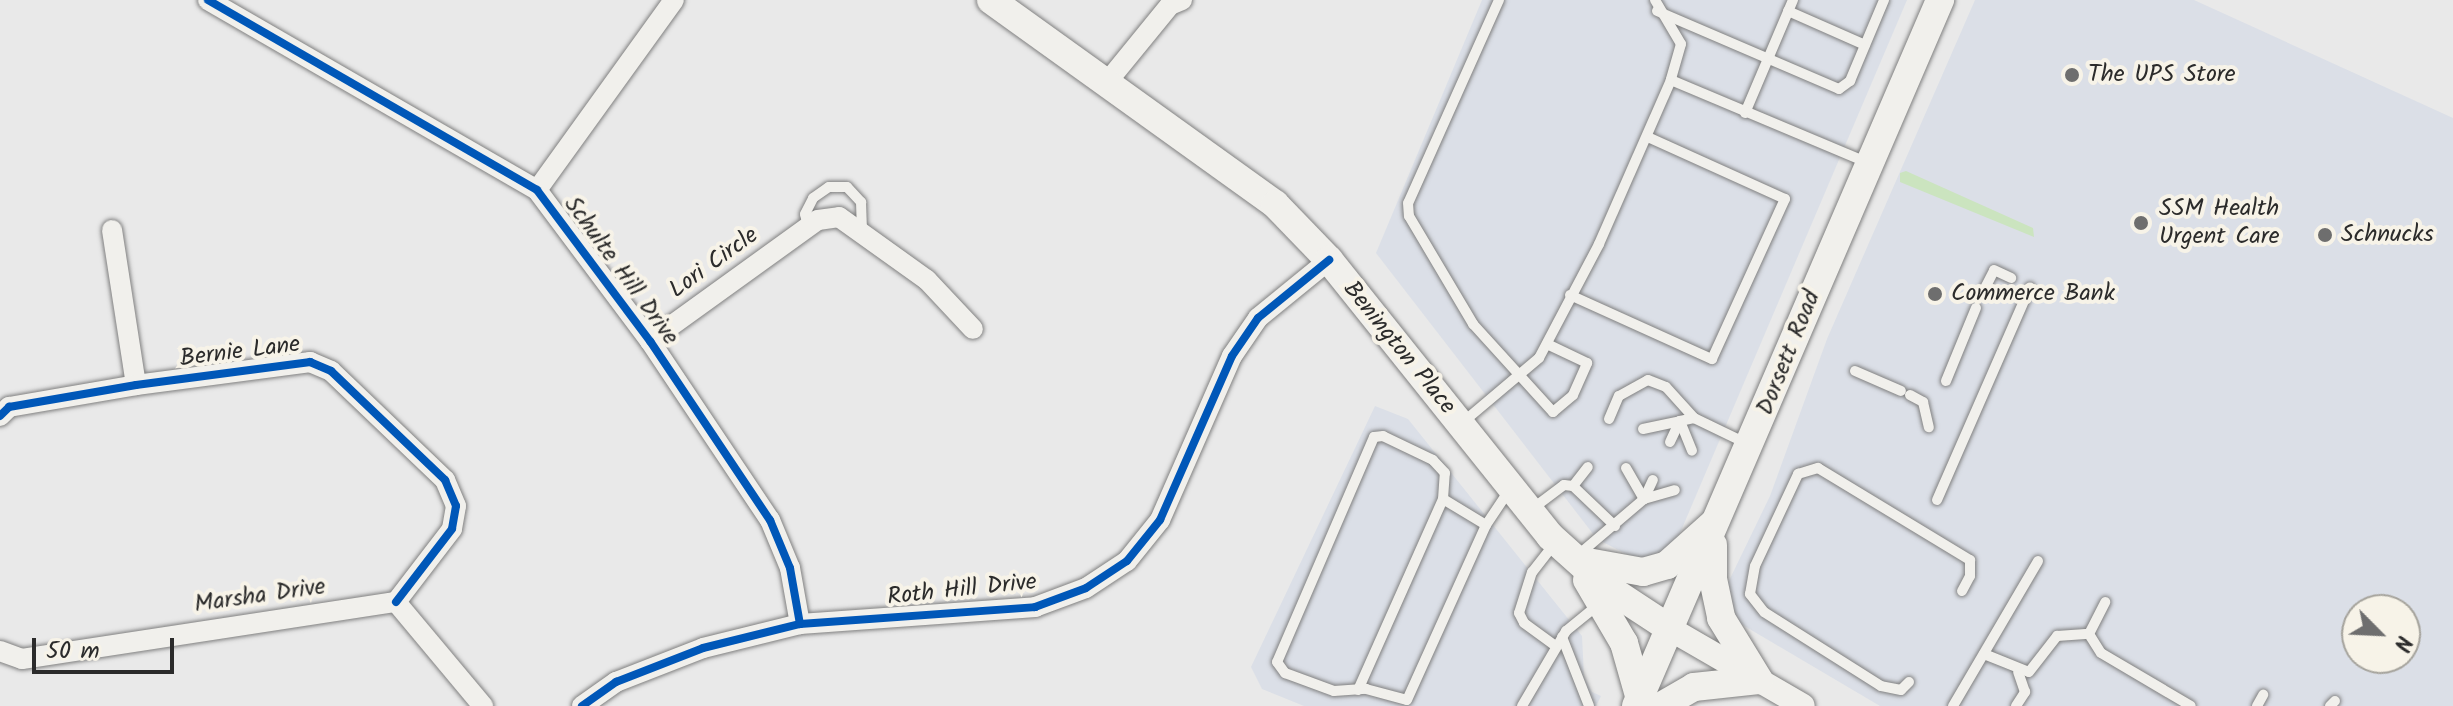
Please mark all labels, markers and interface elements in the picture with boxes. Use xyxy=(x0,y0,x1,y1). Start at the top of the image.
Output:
place label: The UPS Store xyxy=(2088,61,2236,89)
marker: The UPS Store xyxy=(2063,66,2081,84)
street label: Schulte Hill Drive xyxy=(557,191,685,351)
place label: SSM Health Urgent Care xyxy=(2159,195,2280,251)
marker: SSM Health Urgent Care xyxy=(2130,212,2152,234)
street label: Lori Circle xyxy=(664,221,764,305)
place label: Schnucks xyxy=(2341,221,2434,249)
marker: Schnucks xyxy=(2316,226,2334,244)
street label: Benington Place xyxy=(1337,276,1461,420)
place label: Commerce Bank xyxy=(1951,280,2115,308)
marker: Commerce Bank xyxy=(1926,285,1944,303)
street label: Dorsett Road xyxy=(1751,287,1827,419)
street label: Bernie Lane xyxy=(178,330,302,374)
street label: Roth Hill Drive xyxy=(886,568,1038,612)
street label: Marsha Drive xyxy=(193,573,327,619)
north arrow xyxy=(2341,594,2421,674)
scale bar xyxy=(36,622,178,672)
text: N xyxy=(2383,630,2420,657)
text: 50 m xyxy=(46,632,100,671)

